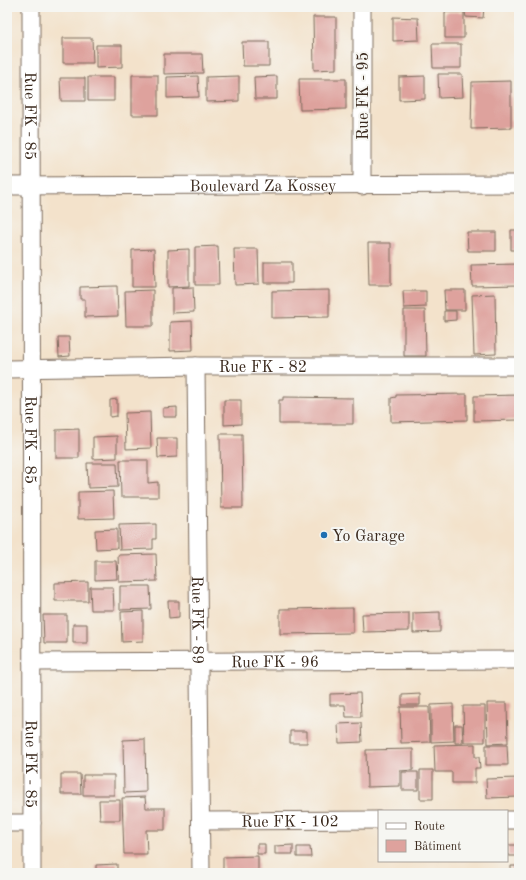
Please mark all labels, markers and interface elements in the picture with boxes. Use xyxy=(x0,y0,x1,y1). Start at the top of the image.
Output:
street label: Rue FK - 95 xyxy=(356,52,372,140)
street label: Rue FK - 85 xyxy=(21,72,37,160)
street label: Boulevard Za Kossey xyxy=(189,179,337,195)
street label: Rue FK - 82 xyxy=(219,360,307,376)
street label: Rue FK - 85 xyxy=(21,396,38,484)
place label: Yo Garage xyxy=(332,529,405,545)
marker: Yo Garage xyxy=(319,530,329,540)
street label: Rue FK - 89 xyxy=(188,576,205,664)
street label: Rue FK - 96 xyxy=(231,655,319,671)
street label: Rue FK - 85 xyxy=(22,720,38,808)
legend xyxy=(378,810,508,862)
street label: Rue FK - 102 xyxy=(241,814,339,831)
text: Route xyxy=(414,821,445,833)
text: Bâtiment xyxy=(414,841,461,853)

